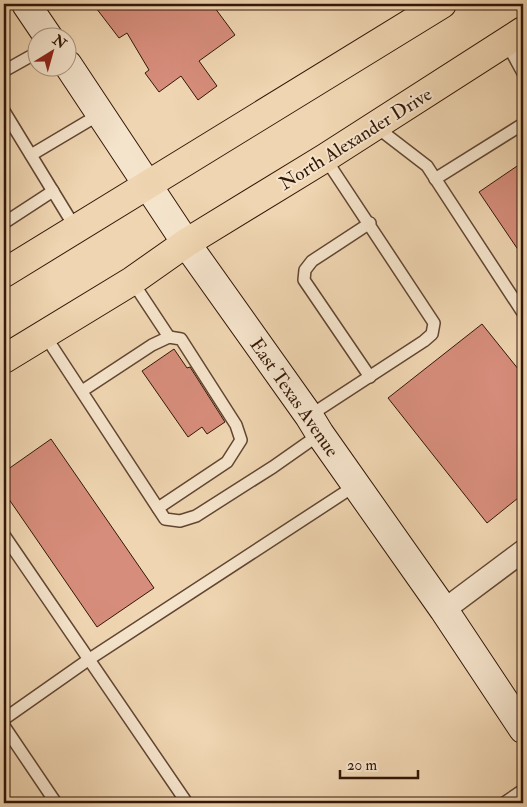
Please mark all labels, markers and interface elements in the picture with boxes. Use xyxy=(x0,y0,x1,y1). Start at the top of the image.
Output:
north arrow xyxy=(28,28,78,78)
text: N xyxy=(49,31,70,53)
street label: North Alexander Drive xyxy=(275,82,436,196)
street label: East Texas Avenue xyxy=(244,334,344,462)
scale bar xyxy=(340,747,417,779)
text: 20 m xyxy=(347,756,377,775)

